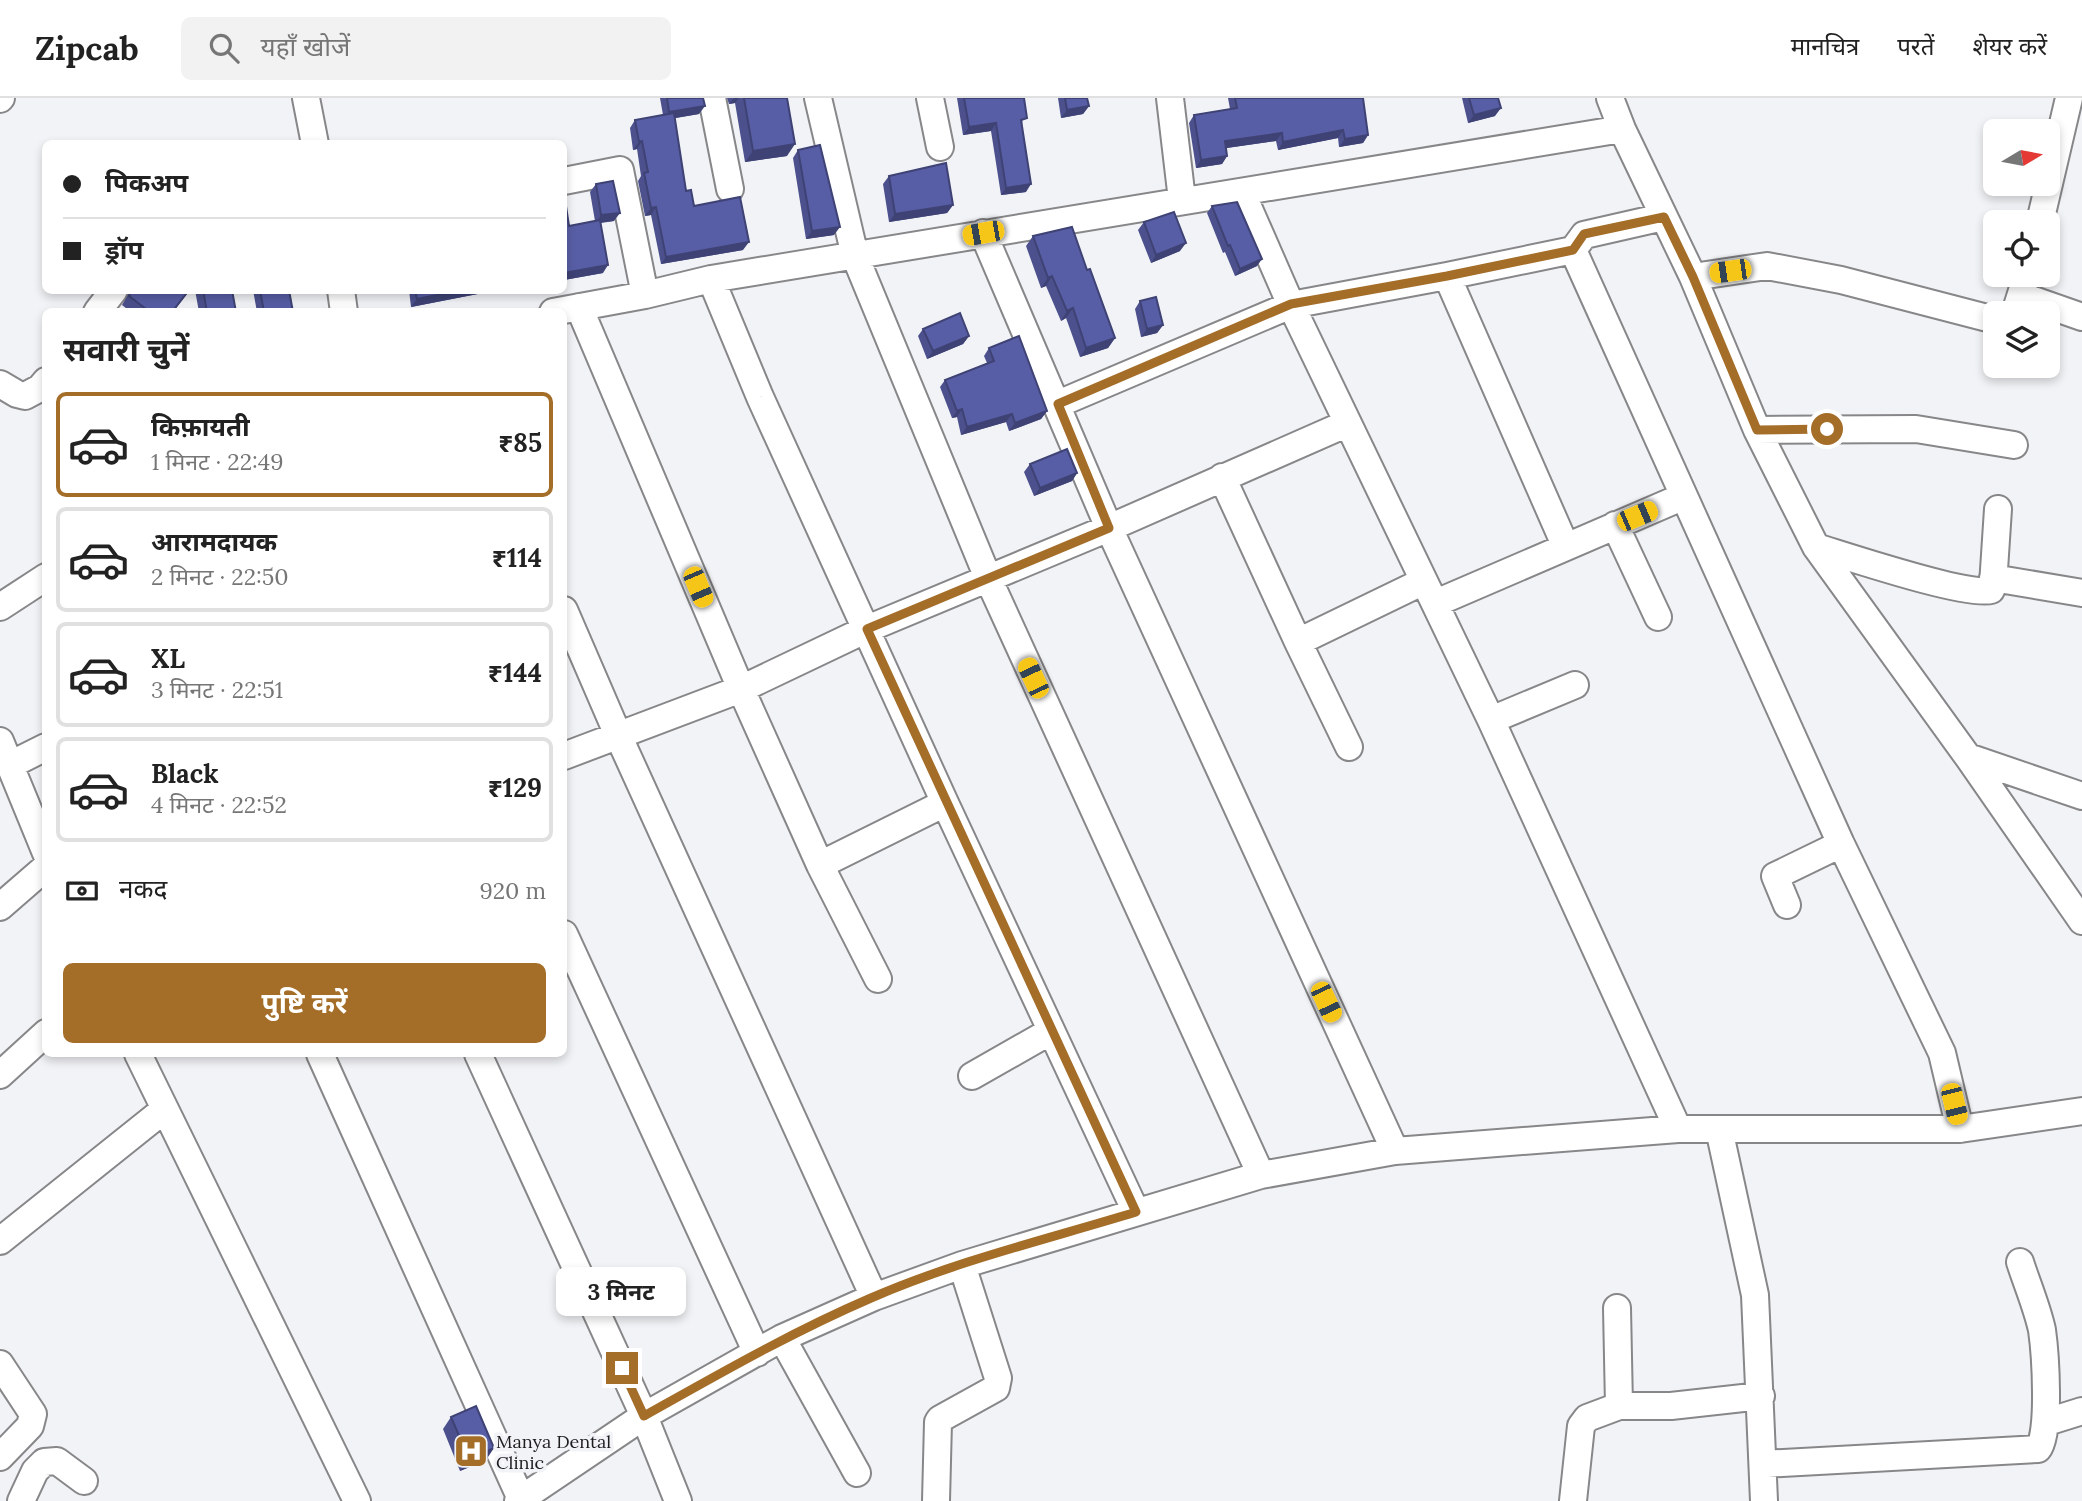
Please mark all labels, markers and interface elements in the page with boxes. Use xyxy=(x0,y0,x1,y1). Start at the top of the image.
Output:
search box xyxy=(181,17,671,80)
text: Zipcab xyxy=(35,27,139,69)
icon: search xyxy=(205,29,243,67)
text: यहाँ खोजें xyxy=(261,30,350,63)
text: मानचित्र xyxy=(1791,31,1859,62)
text: परतें xyxy=(1897,31,1934,62)
text: शेयर करें xyxy=(1972,31,2047,62)
north arrow xyxy=(1983,119,2060,196)
map controls xyxy=(1983,119,2060,378)
text: पिकअप xyxy=(105,166,188,199)
button: locate xyxy=(1983,210,2060,287)
car xyxy=(961,219,1006,247)
text: ड्रॉप xyxy=(105,233,143,266)
car xyxy=(1708,258,1753,284)
button: layers xyxy=(1983,301,2060,378)
text: सवारी चुनें xyxy=(63,329,189,370)
text: किफ़ायती xyxy=(151,410,250,443)
icon: car xyxy=(67,413,130,476)
route start xyxy=(1811,413,1843,445)
text: ₹85 xyxy=(498,426,542,459)
text: 1 मिनट · 22:49 xyxy=(151,447,284,476)
car xyxy=(1614,498,1661,534)
text: आरामदायक xyxy=(151,525,277,558)
icon: car xyxy=(67,528,130,591)
text: ₹114 xyxy=(492,541,542,574)
text: 2 मिनट · 22:50 xyxy=(151,562,289,591)
car xyxy=(681,564,716,610)
text: XL xyxy=(151,642,185,675)
icon: car xyxy=(67,643,130,706)
car xyxy=(1015,655,1052,701)
text: ₹144 xyxy=(488,656,542,689)
text: 3 मिनट · 22:51 xyxy=(151,675,283,704)
text: Black xyxy=(151,757,219,790)
icon: car xyxy=(67,758,130,821)
text: ₹129 xyxy=(488,771,542,804)
text: 4 मिनट · 22:52 xyxy=(151,790,287,819)
icon: cash xyxy=(63,872,101,910)
text: नकद xyxy=(119,872,167,905)
text: 920 m xyxy=(479,876,546,905)
button: पुष्टि करें xyxy=(63,963,546,1043)
car xyxy=(1308,979,1345,1025)
car xyxy=(1939,1081,1970,1127)
callout: 3 मिनट xyxy=(557,1266,687,1316)
text: 3 मिनट xyxy=(587,1277,655,1306)
route end xyxy=(606,1352,638,1384)
place label: Manya Dental Clinic xyxy=(496,1430,611,1474)
hospital icon: Manya Dental Clinic xyxy=(452,1432,490,1470)

